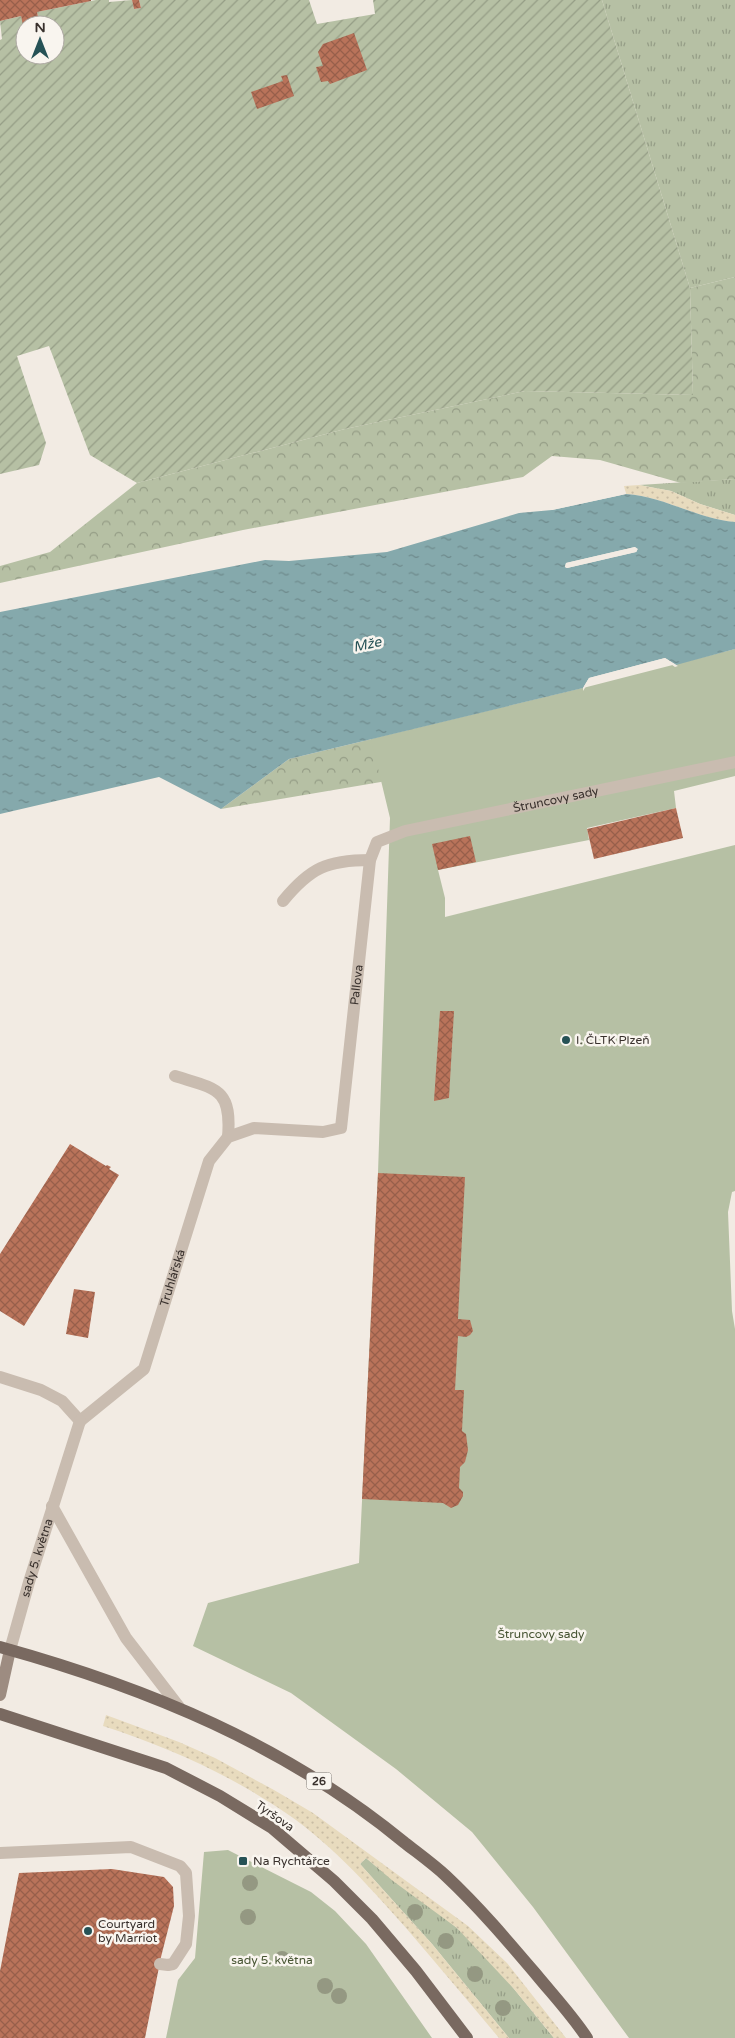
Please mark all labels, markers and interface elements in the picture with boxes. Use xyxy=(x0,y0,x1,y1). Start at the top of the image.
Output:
north arrow xyxy=(15,15,65,65)
text: N xyxy=(34,19,46,36)
water label: Mže xyxy=(351,633,384,656)
street label: Štruncovy sady xyxy=(512,784,600,815)
street label: Pallova xyxy=(347,964,366,1006)
place label: I. ČLTK Plzeň xyxy=(576,1033,650,1047)
marker: I. ČLTK Plzeň xyxy=(560,1034,572,1046)
street label: Truhlářská xyxy=(157,1248,188,1308)
street label: sady 5. května xyxy=(18,1517,56,1599)
park label: Štruncovy sady xyxy=(498,1627,585,1641)
road number: 26 xyxy=(306,1772,332,1790)
street label: Tyršova xyxy=(253,1798,297,1834)
place label: Na Rychtářce xyxy=(253,1854,330,1868)
marker: Na Rychtářce xyxy=(237,1855,249,1867)
place label: Courtyard by Marriot xyxy=(98,1917,158,1945)
marker: Courtyard by Marriot xyxy=(82,1925,94,1937)
park label: sady 5. května xyxy=(231,1953,313,1967)

